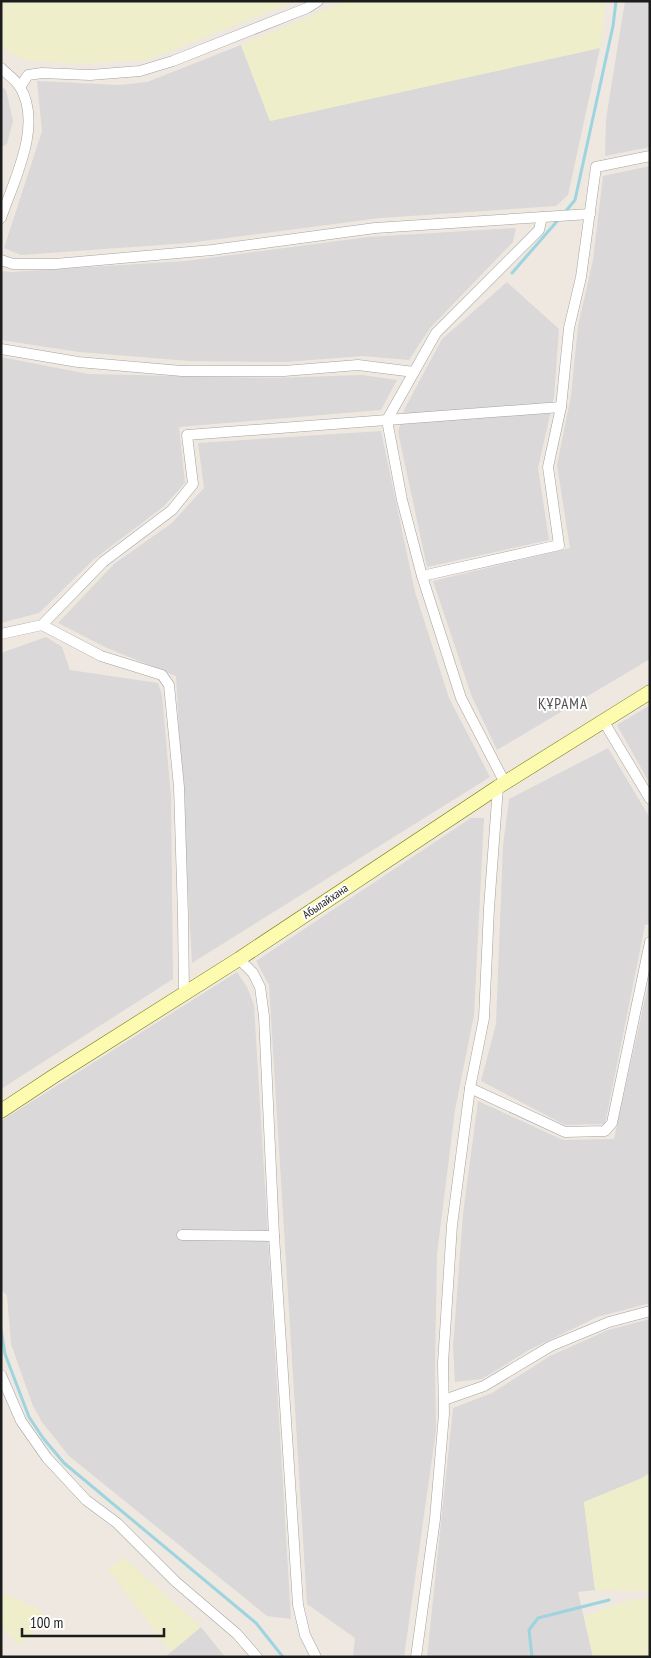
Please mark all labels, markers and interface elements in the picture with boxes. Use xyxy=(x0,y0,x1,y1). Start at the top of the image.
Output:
district label: ҚҰРАМА xyxy=(538,694,588,713)
street label: Абылайхана xyxy=(299,880,351,922)
scale bar xyxy=(22,1606,165,1638)
text: 100 m xyxy=(30,1613,63,1632)

